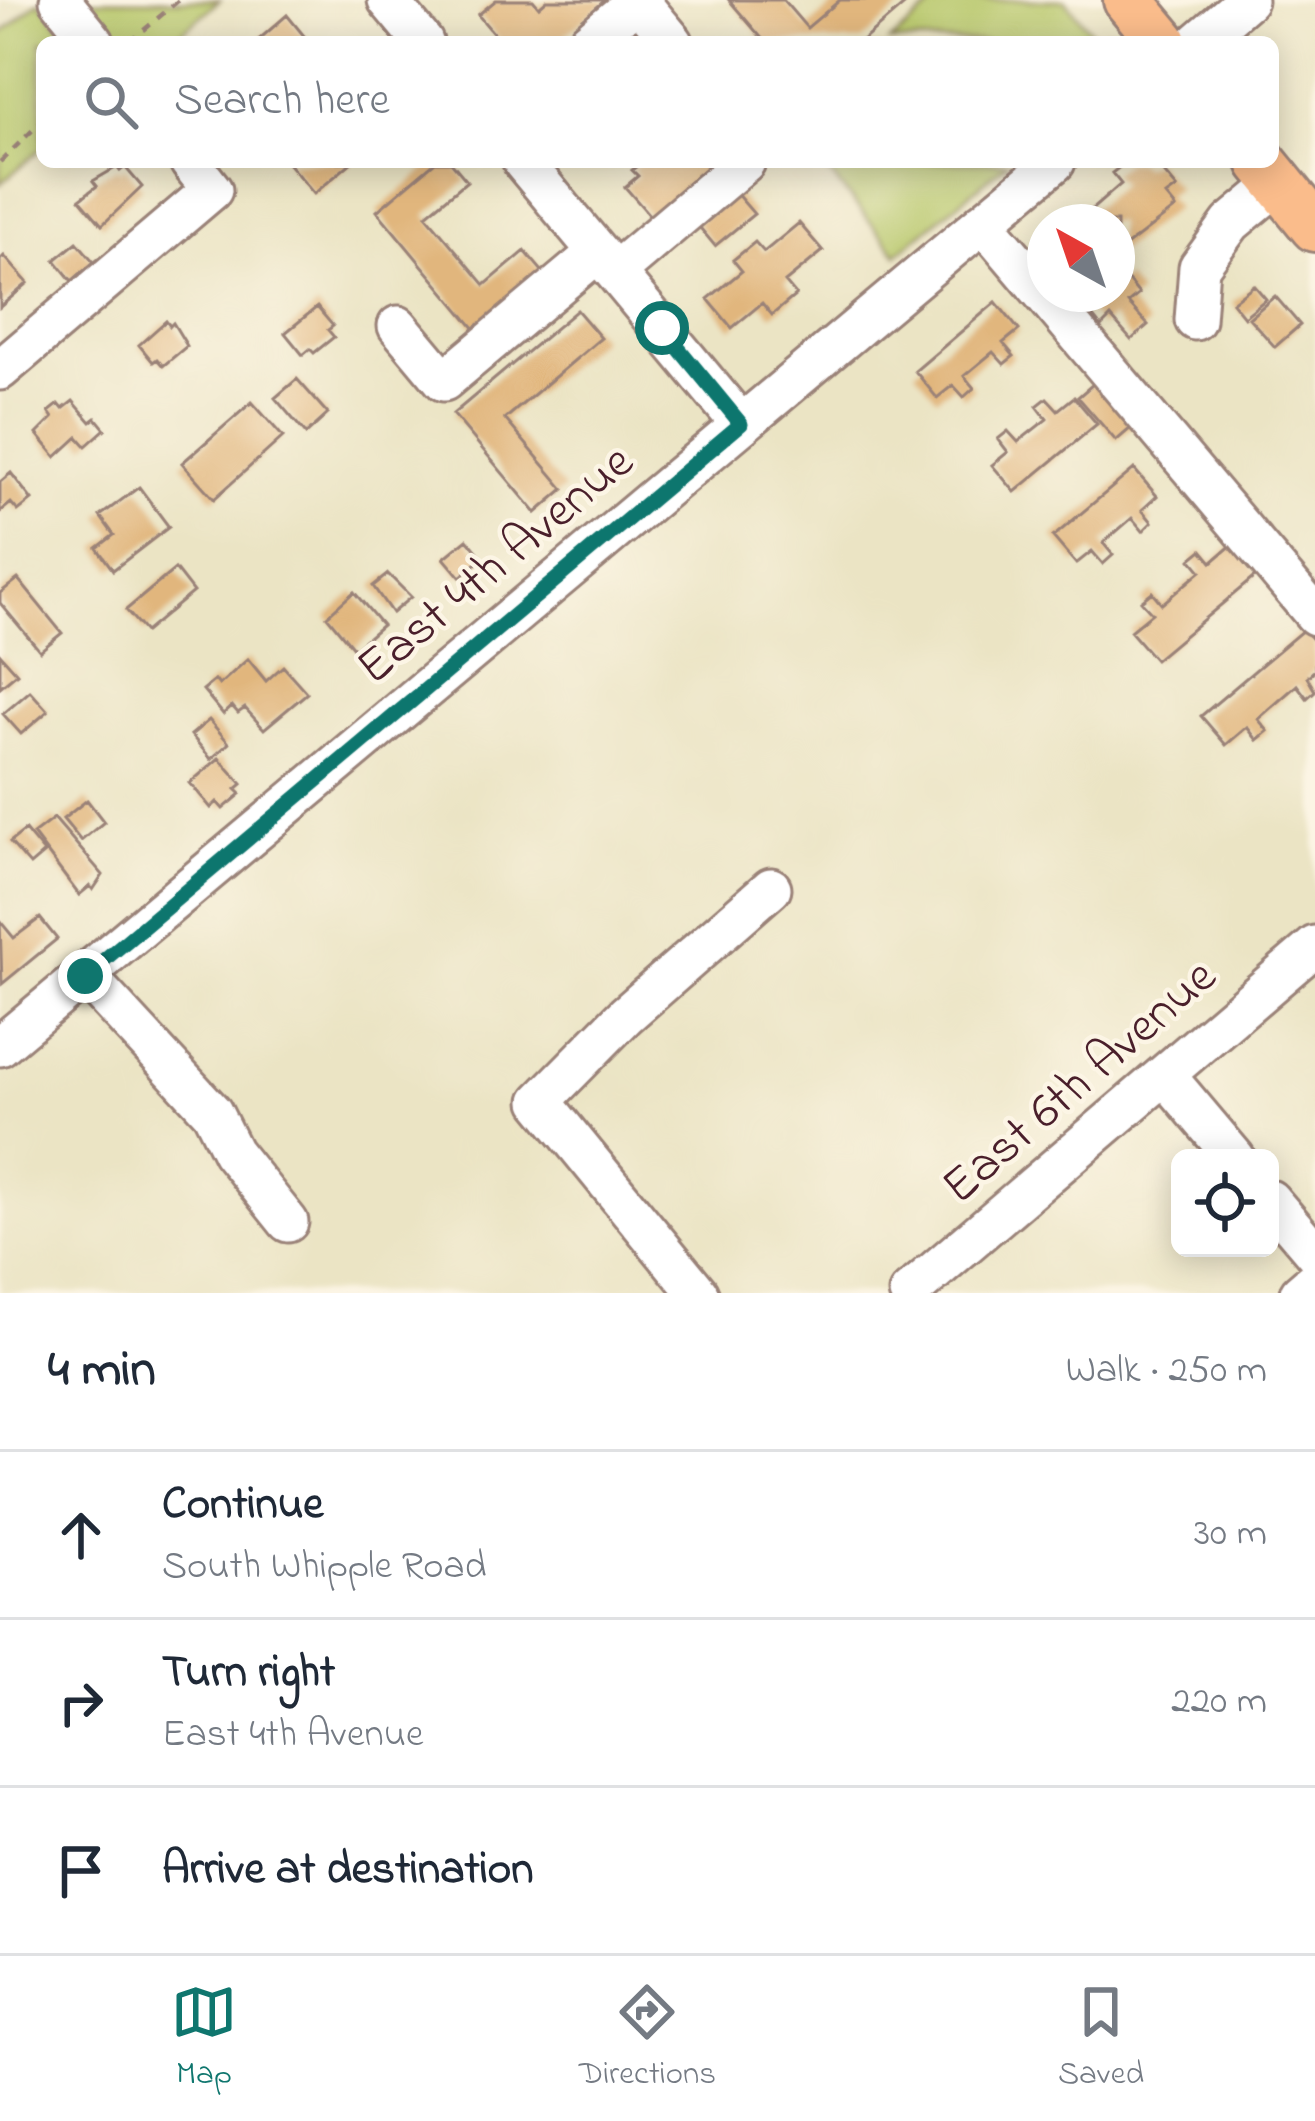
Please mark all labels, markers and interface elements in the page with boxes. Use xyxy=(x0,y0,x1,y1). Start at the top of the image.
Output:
search box xyxy=(36,36,1279,168)
icon: search xyxy=(78,69,144,135)
text: Search here xyxy=(174,69,390,135)
north arrow xyxy=(1027,204,1135,312)
route start xyxy=(635,301,689,355)
street label: East 4th Avenue xyxy=(341,428,652,705)
street label: East 6th Avenue xyxy=(926,942,1235,1224)
route end xyxy=(58,949,112,1003)
map controls xyxy=(1171,1149,1279,1257)
button: locate xyxy=(1171,1149,1279,1257)
text: 4 min xyxy=(48,1334,156,1409)
text: Walk · 250 m xyxy=(1066,1343,1267,1400)
text: Continue xyxy=(162,1473,323,1539)
icon: ahead xyxy=(48,1502,114,1568)
text: 30 m xyxy=(1194,1506,1267,1563)
text: South Whipple Road xyxy=(162,1539,487,1596)
text: Turn right xyxy=(162,1641,335,1707)
icon: right xyxy=(48,1670,114,1736)
text: 220 m xyxy=(1171,1674,1267,1731)
text: East 4th Avenue xyxy=(162,1707,423,1764)
icon: arrive xyxy=(48,1838,114,1904)
text: Arrive at destination xyxy=(162,1838,533,1904)
tab: Map xyxy=(171,1979,237,2099)
tab: Directions xyxy=(579,1979,716,2099)
tab: Saved xyxy=(1058,1979,1144,2099)

